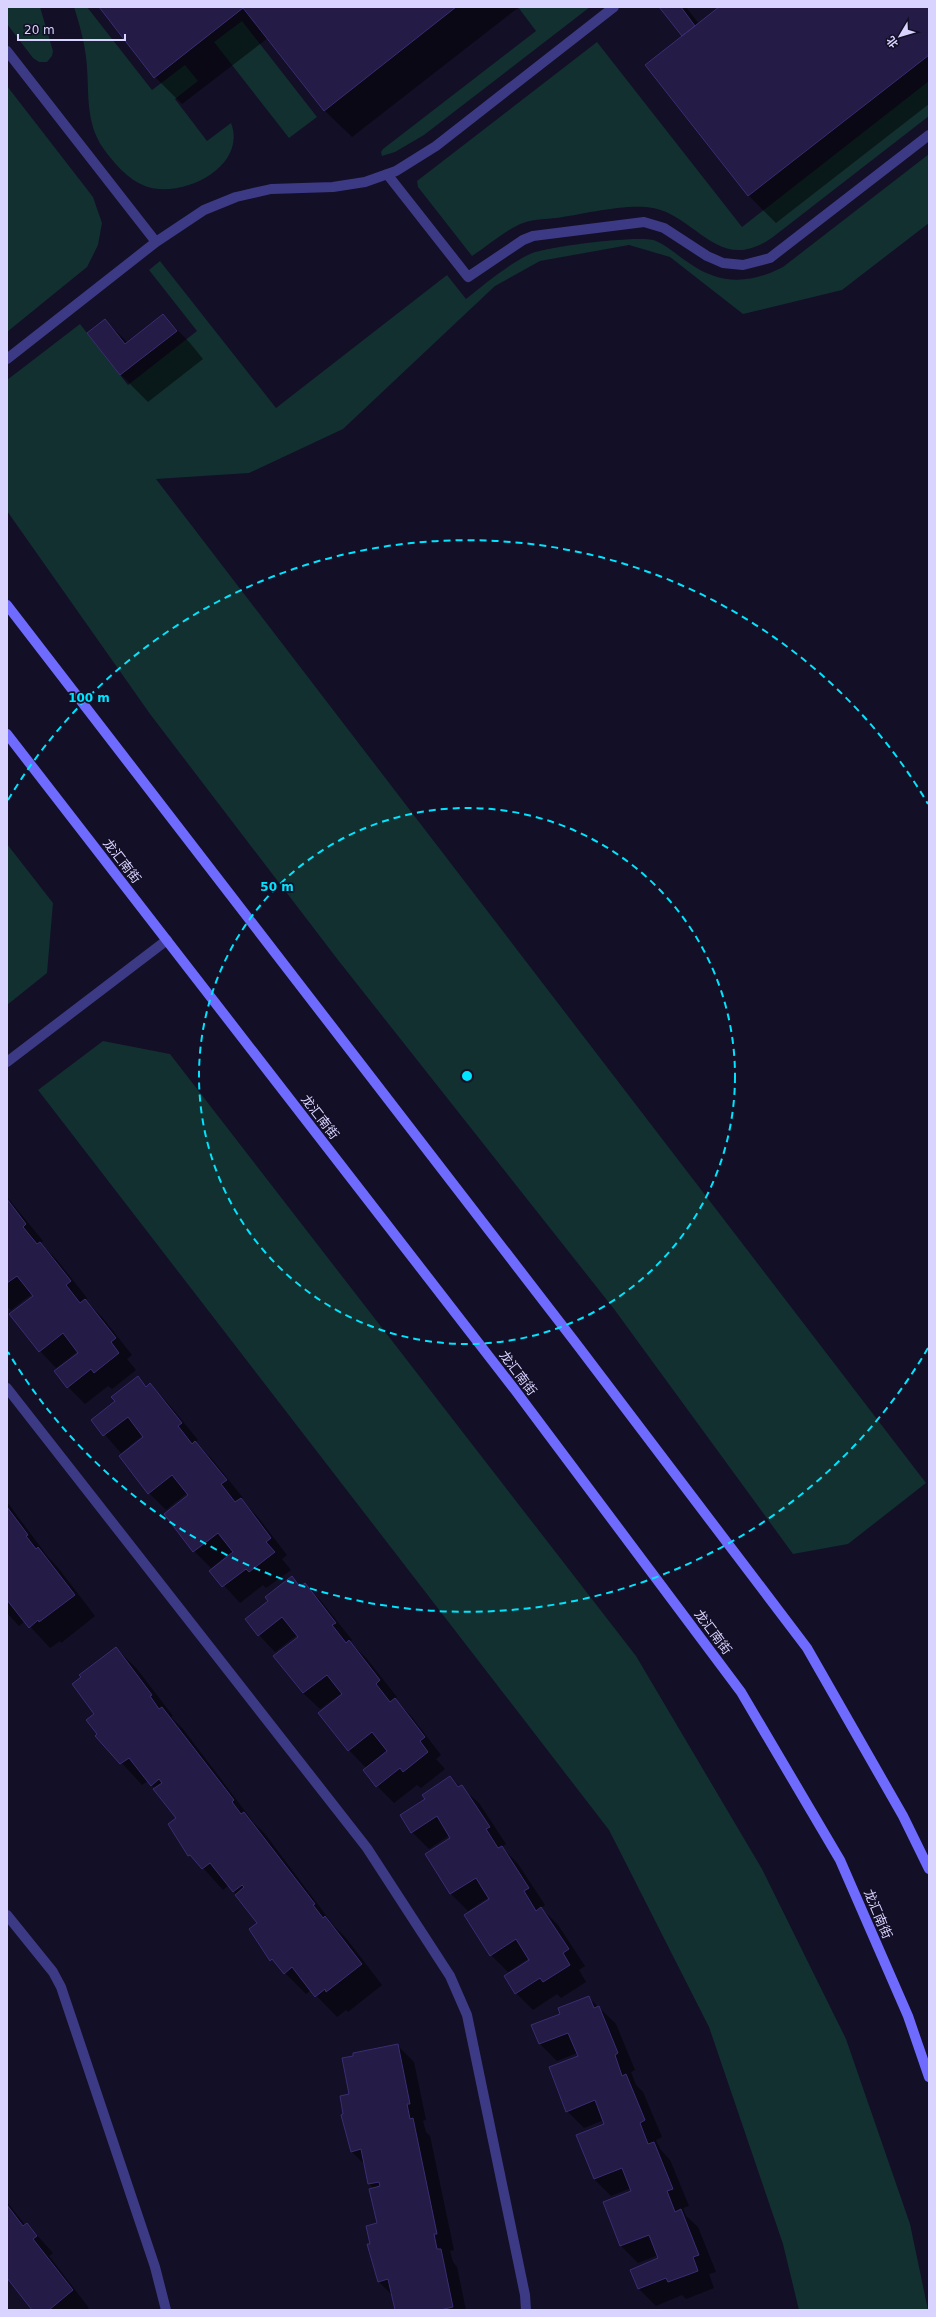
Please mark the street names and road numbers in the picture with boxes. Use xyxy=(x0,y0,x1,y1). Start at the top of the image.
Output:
street label: 龙汇南街 xyxy=(100,836,144,886)
street label: 龙汇南街 xyxy=(298,1092,342,1142)
street label: 龙汇南街 xyxy=(496,1348,540,1398)
street label: 龙汇南街 xyxy=(691,1607,735,1657)
street label: 龙汇南街 xyxy=(861,1887,895,1941)

